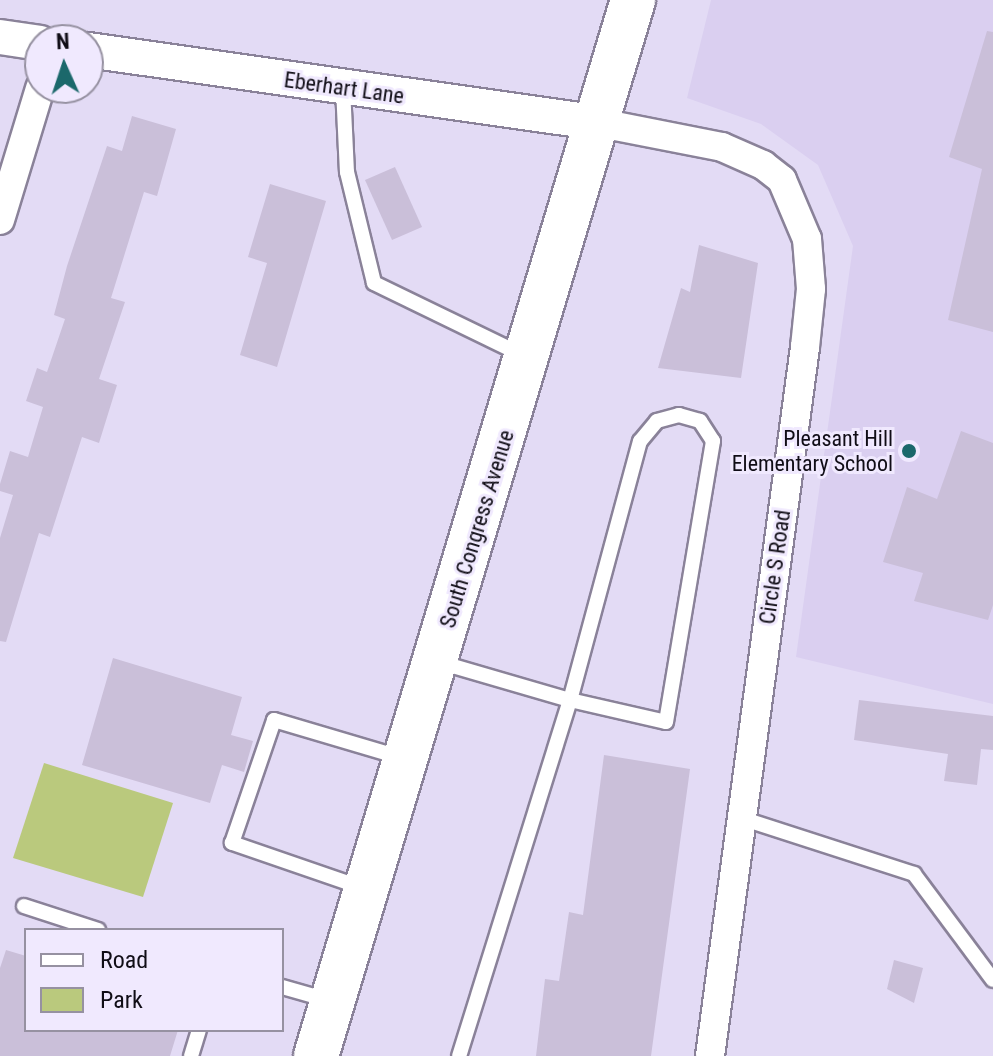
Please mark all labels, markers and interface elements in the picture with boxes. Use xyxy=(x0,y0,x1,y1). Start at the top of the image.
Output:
north arrow xyxy=(24,24,104,104)
text: N xyxy=(55,29,70,54)
street label: Eberhart Lane xyxy=(282,67,406,109)
place label: Pleasant Hill Elementary School xyxy=(732,425,893,476)
street label: South Congress Avenue xyxy=(434,427,520,631)
marker: Pleasant Hill Elementary School xyxy=(900,442,918,460)
street label: Circle S Road xyxy=(754,508,796,626)
legend xyxy=(24,928,284,1032)
text: Road xyxy=(100,946,148,974)
text: Park xyxy=(100,986,143,1014)

